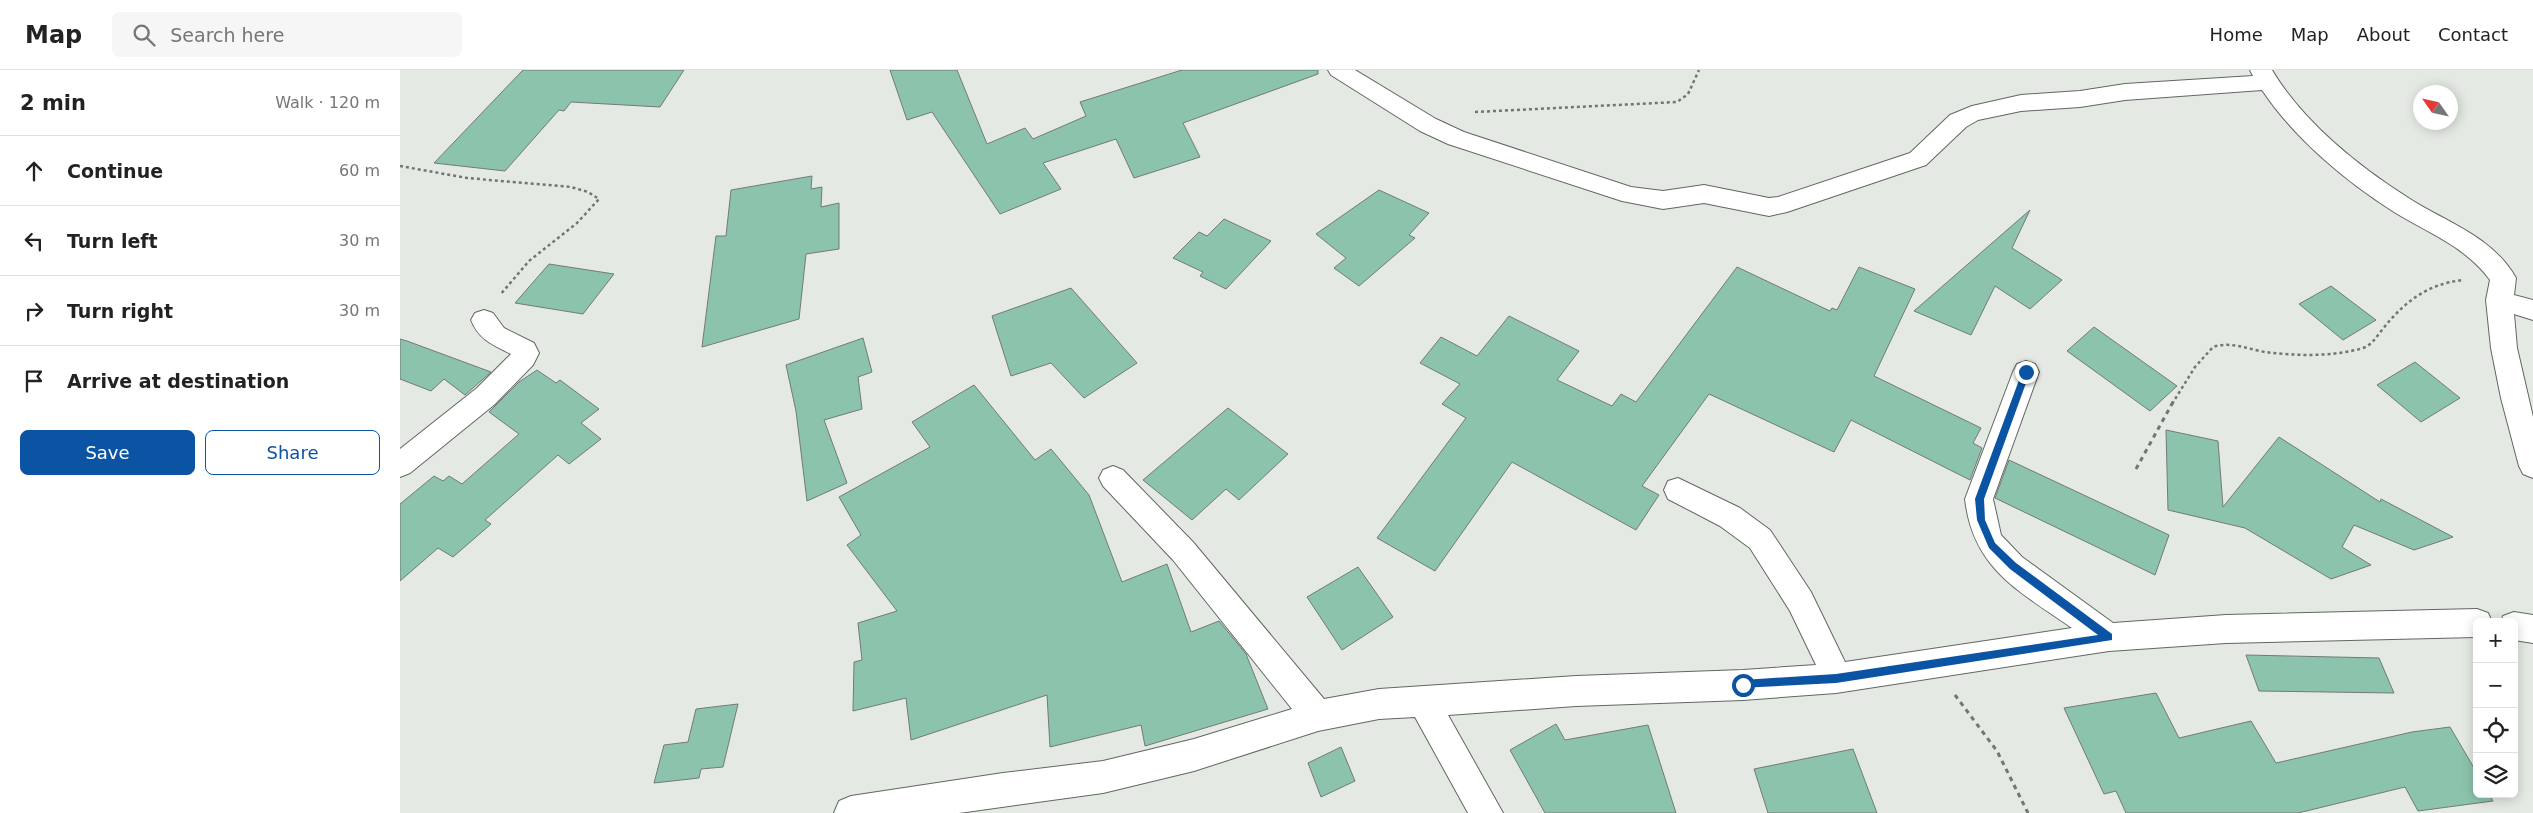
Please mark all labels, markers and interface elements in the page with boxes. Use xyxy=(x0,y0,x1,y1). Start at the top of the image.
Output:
search box xyxy=(112,12,462,57)
text: Map xyxy=(25,21,82,49)
icon: search xyxy=(130,21,158,49)
text: Search here xyxy=(170,24,284,46)
text: Home xyxy=(2210,24,2263,45)
text: Map xyxy=(2291,24,2329,45)
text: About xyxy=(2357,24,2410,45)
text: Contact xyxy=(2438,24,2508,45)
north arrow xyxy=(2413,85,2458,130)
text: 2 min xyxy=(20,91,86,115)
text: Walk · 120 m xyxy=(275,93,380,112)
icon: ahead xyxy=(20,157,48,185)
text: Continue xyxy=(67,160,163,182)
text: 60 m xyxy=(339,161,380,180)
icon: left xyxy=(20,227,48,255)
text: Turn left xyxy=(67,230,158,252)
text: 30 m xyxy=(339,231,380,250)
icon: right xyxy=(20,297,48,325)
text: Turn right xyxy=(67,300,173,322)
text: 30 m xyxy=(339,301,380,320)
route end xyxy=(2015,361,2038,384)
icon: arrive xyxy=(20,367,48,395)
text: Arrive at destination xyxy=(67,370,289,392)
button: Save xyxy=(20,430,195,475)
button: Share xyxy=(205,430,380,475)
map controls xyxy=(2473,618,2518,798)
button: + xyxy=(2473,618,2518,663)
button: − xyxy=(2473,663,2518,708)
route start xyxy=(1732,674,1755,697)
button: locate xyxy=(2473,708,2518,753)
button: layers xyxy=(2473,753,2518,798)

